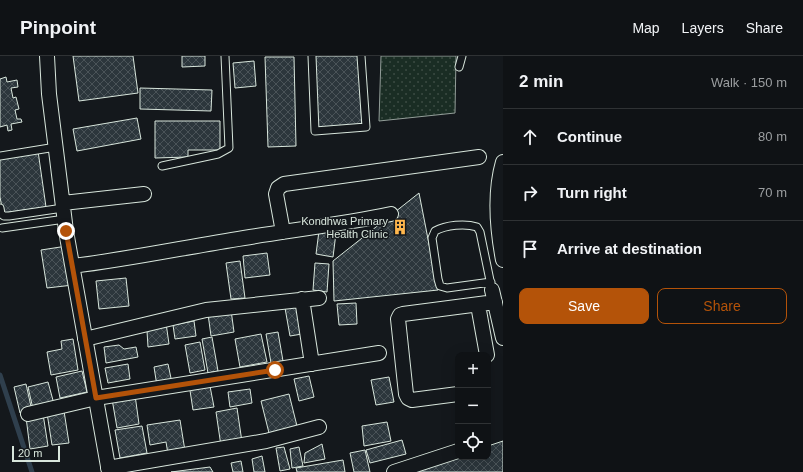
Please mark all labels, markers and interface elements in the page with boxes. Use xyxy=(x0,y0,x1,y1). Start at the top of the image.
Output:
text: Pinpoint xyxy=(20,17,96,38)
text: Map xyxy=(632,20,660,36)
text: Layers xyxy=(682,20,724,36)
text: Share xyxy=(746,20,783,36)
text: 2 min xyxy=(519,72,563,91)
text: Walk · 150 m xyxy=(711,75,787,90)
icon: ahead xyxy=(519,126,541,148)
text: Continue xyxy=(557,128,622,145)
text: 80 m xyxy=(758,129,787,144)
icon: right xyxy=(519,182,541,204)
text: Turn right xyxy=(557,184,627,201)
text: 70 m xyxy=(758,185,787,200)
place label: Kondhwa Primary Health Clinic xyxy=(301,215,388,240)
building icon: Kondhwa Primary Health Clinic xyxy=(391,218,409,236)
route end xyxy=(57,222,75,240)
icon: arrive xyxy=(519,238,541,260)
text: Arrive at destination xyxy=(557,240,702,257)
button: Save xyxy=(519,288,649,324)
button: Share xyxy=(657,288,787,324)
map controls xyxy=(455,352,491,460)
button: + xyxy=(455,352,491,388)
route start xyxy=(266,361,284,379)
button: − xyxy=(455,388,491,424)
button: locate xyxy=(455,424,491,460)
scale bar xyxy=(12,444,60,463)
text: 20 m xyxy=(18,447,42,459)

